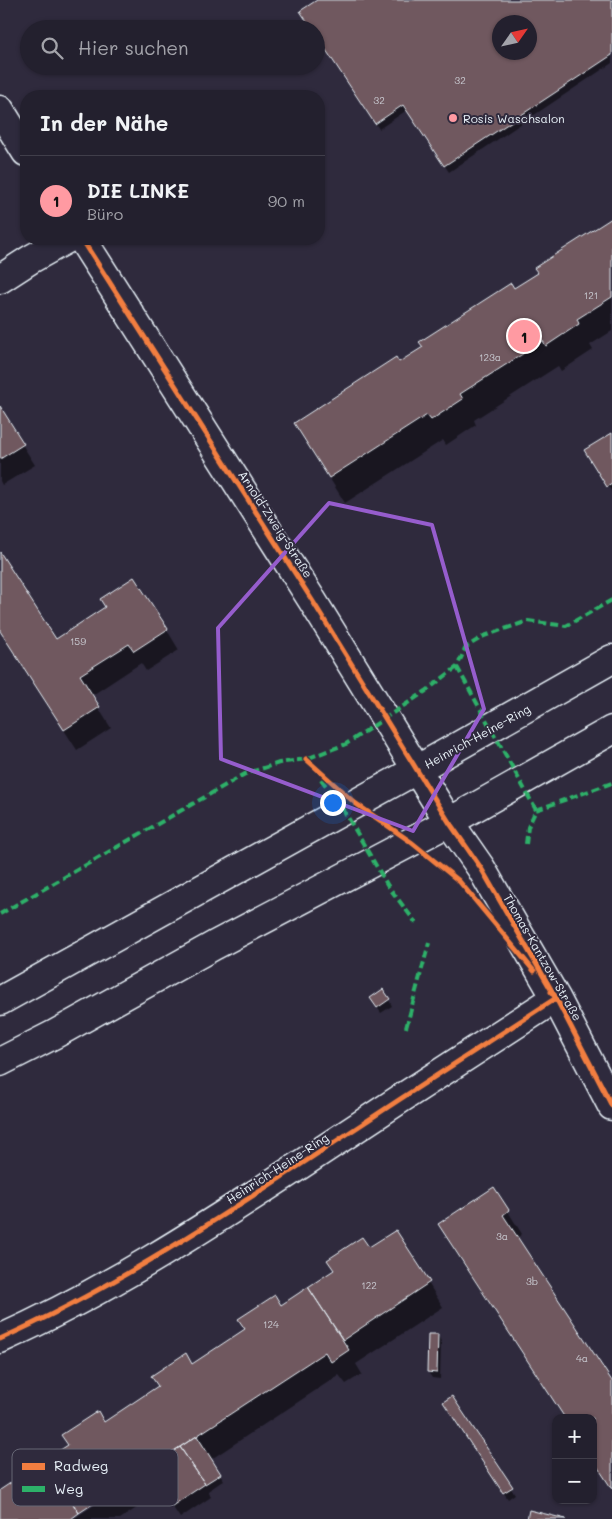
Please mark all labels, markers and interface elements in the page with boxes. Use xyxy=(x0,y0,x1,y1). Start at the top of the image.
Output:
north arrow xyxy=(492,15,537,60)
search box xyxy=(20,20,325,75)
icon: search xyxy=(38,34,66,62)
text: Hier suchen xyxy=(78,35,189,60)
house number: 32 xyxy=(454,73,466,87)
house number: 32 xyxy=(373,93,385,107)
text: In der Nähe xyxy=(40,109,168,136)
place label: Rosis Waschsalon xyxy=(463,110,565,126)
marker: Rosis Waschsalon xyxy=(447,112,459,124)
text: DIE LINKE xyxy=(87,178,189,203)
text: 1 xyxy=(52,190,60,211)
text: 90 m xyxy=(268,190,305,211)
text: Büro xyxy=(87,203,123,224)
house number: 121 xyxy=(584,288,598,302)
pin: 1 xyxy=(508,317,540,355)
house number: 123a xyxy=(479,350,501,364)
street label: Arnold-Zweig-Straße xyxy=(235,467,317,581)
house number: 159 xyxy=(70,634,86,648)
street label: Heinrich-Heine-Ring xyxy=(421,700,533,772)
your location xyxy=(320,790,346,816)
street label: Thomas-Kantzow-Straße xyxy=(500,891,586,1023)
street label: Heinrich-Heine-Ring xyxy=(223,1129,331,1207)
house number: 3a xyxy=(496,1229,508,1243)
house number: 3b xyxy=(526,1274,538,1288)
house number: 122 xyxy=(361,1278,377,1292)
house number: 124 xyxy=(263,1317,279,1331)
house number: 4a xyxy=(576,1351,588,1365)
map controls xyxy=(552,1414,597,1504)
button: + xyxy=(552,1414,597,1459)
legend xyxy=(12,1449,178,1506)
text: Radweg xyxy=(54,1456,108,1475)
button: − xyxy=(552,1459,597,1504)
text: Weg xyxy=(54,1479,83,1498)

